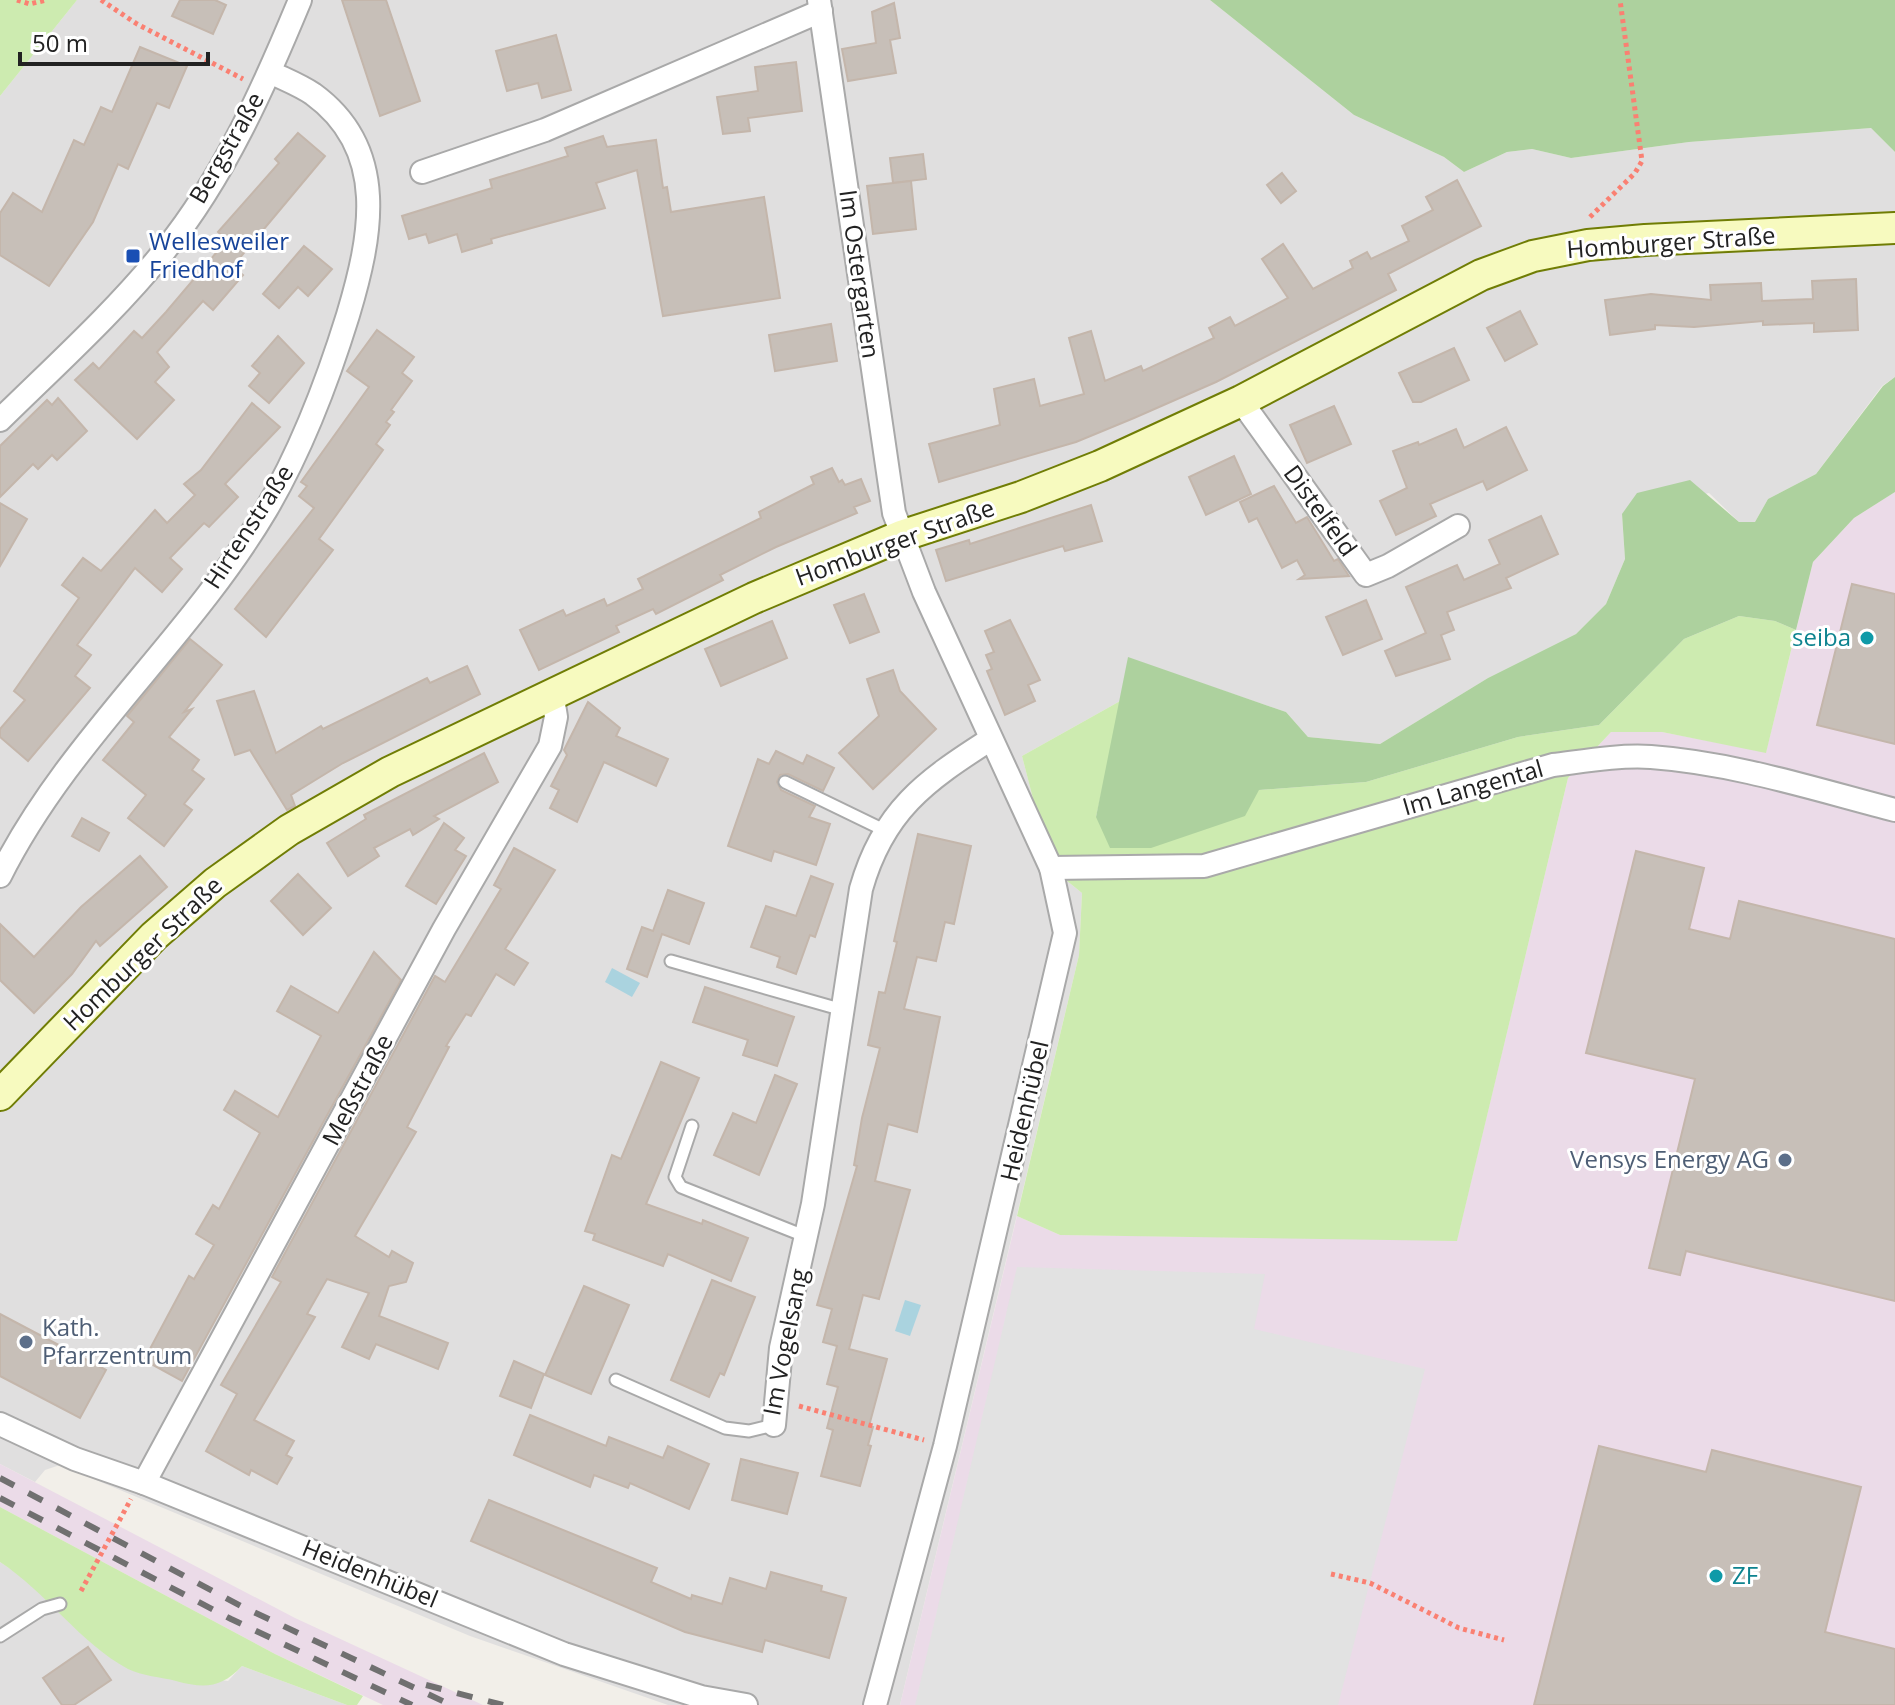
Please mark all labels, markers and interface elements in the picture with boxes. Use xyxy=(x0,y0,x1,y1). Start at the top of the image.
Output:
scale bar xyxy=(20,16,208,66)
text: 50 m xyxy=(32,26,88,59)
street label: Bergstraße xyxy=(181,86,271,209)
street label: Im Ostergarten xyxy=(832,187,889,360)
street label: Homburger Straße xyxy=(1565,218,1776,265)
place label: Wellesweiler Friedhof xyxy=(149,224,289,285)
marker: Wellesweiler Friedhof xyxy=(124,247,142,265)
street label: Hirtenstraße xyxy=(195,458,300,595)
street label: Distelfeld xyxy=(1277,458,1366,562)
street label: Homburger Straße xyxy=(790,490,999,593)
place label: seiba xyxy=(1792,620,1851,653)
marker: seiba xyxy=(1858,629,1876,647)
street label: Im Langental xyxy=(1398,751,1547,822)
street label: Homburger Straße xyxy=(55,868,229,1038)
street label: Meßstraße xyxy=(314,1028,400,1151)
street label: Heidenhübel xyxy=(991,1037,1056,1184)
place label: Vensys Energy AG xyxy=(1570,1142,1769,1175)
marker: Vensys Energy AG xyxy=(1776,1151,1794,1169)
street label: Im Vogelsang xyxy=(754,1265,815,1418)
place label: Kath. Pfarrzentrum xyxy=(42,1310,192,1371)
marker: Kath. Pfarrzentrum xyxy=(17,1333,35,1351)
street label: Heidenhübel xyxy=(298,1530,443,1615)
place label: ZF xyxy=(1732,1558,1758,1591)
marker: ZF xyxy=(1707,1567,1725,1585)

